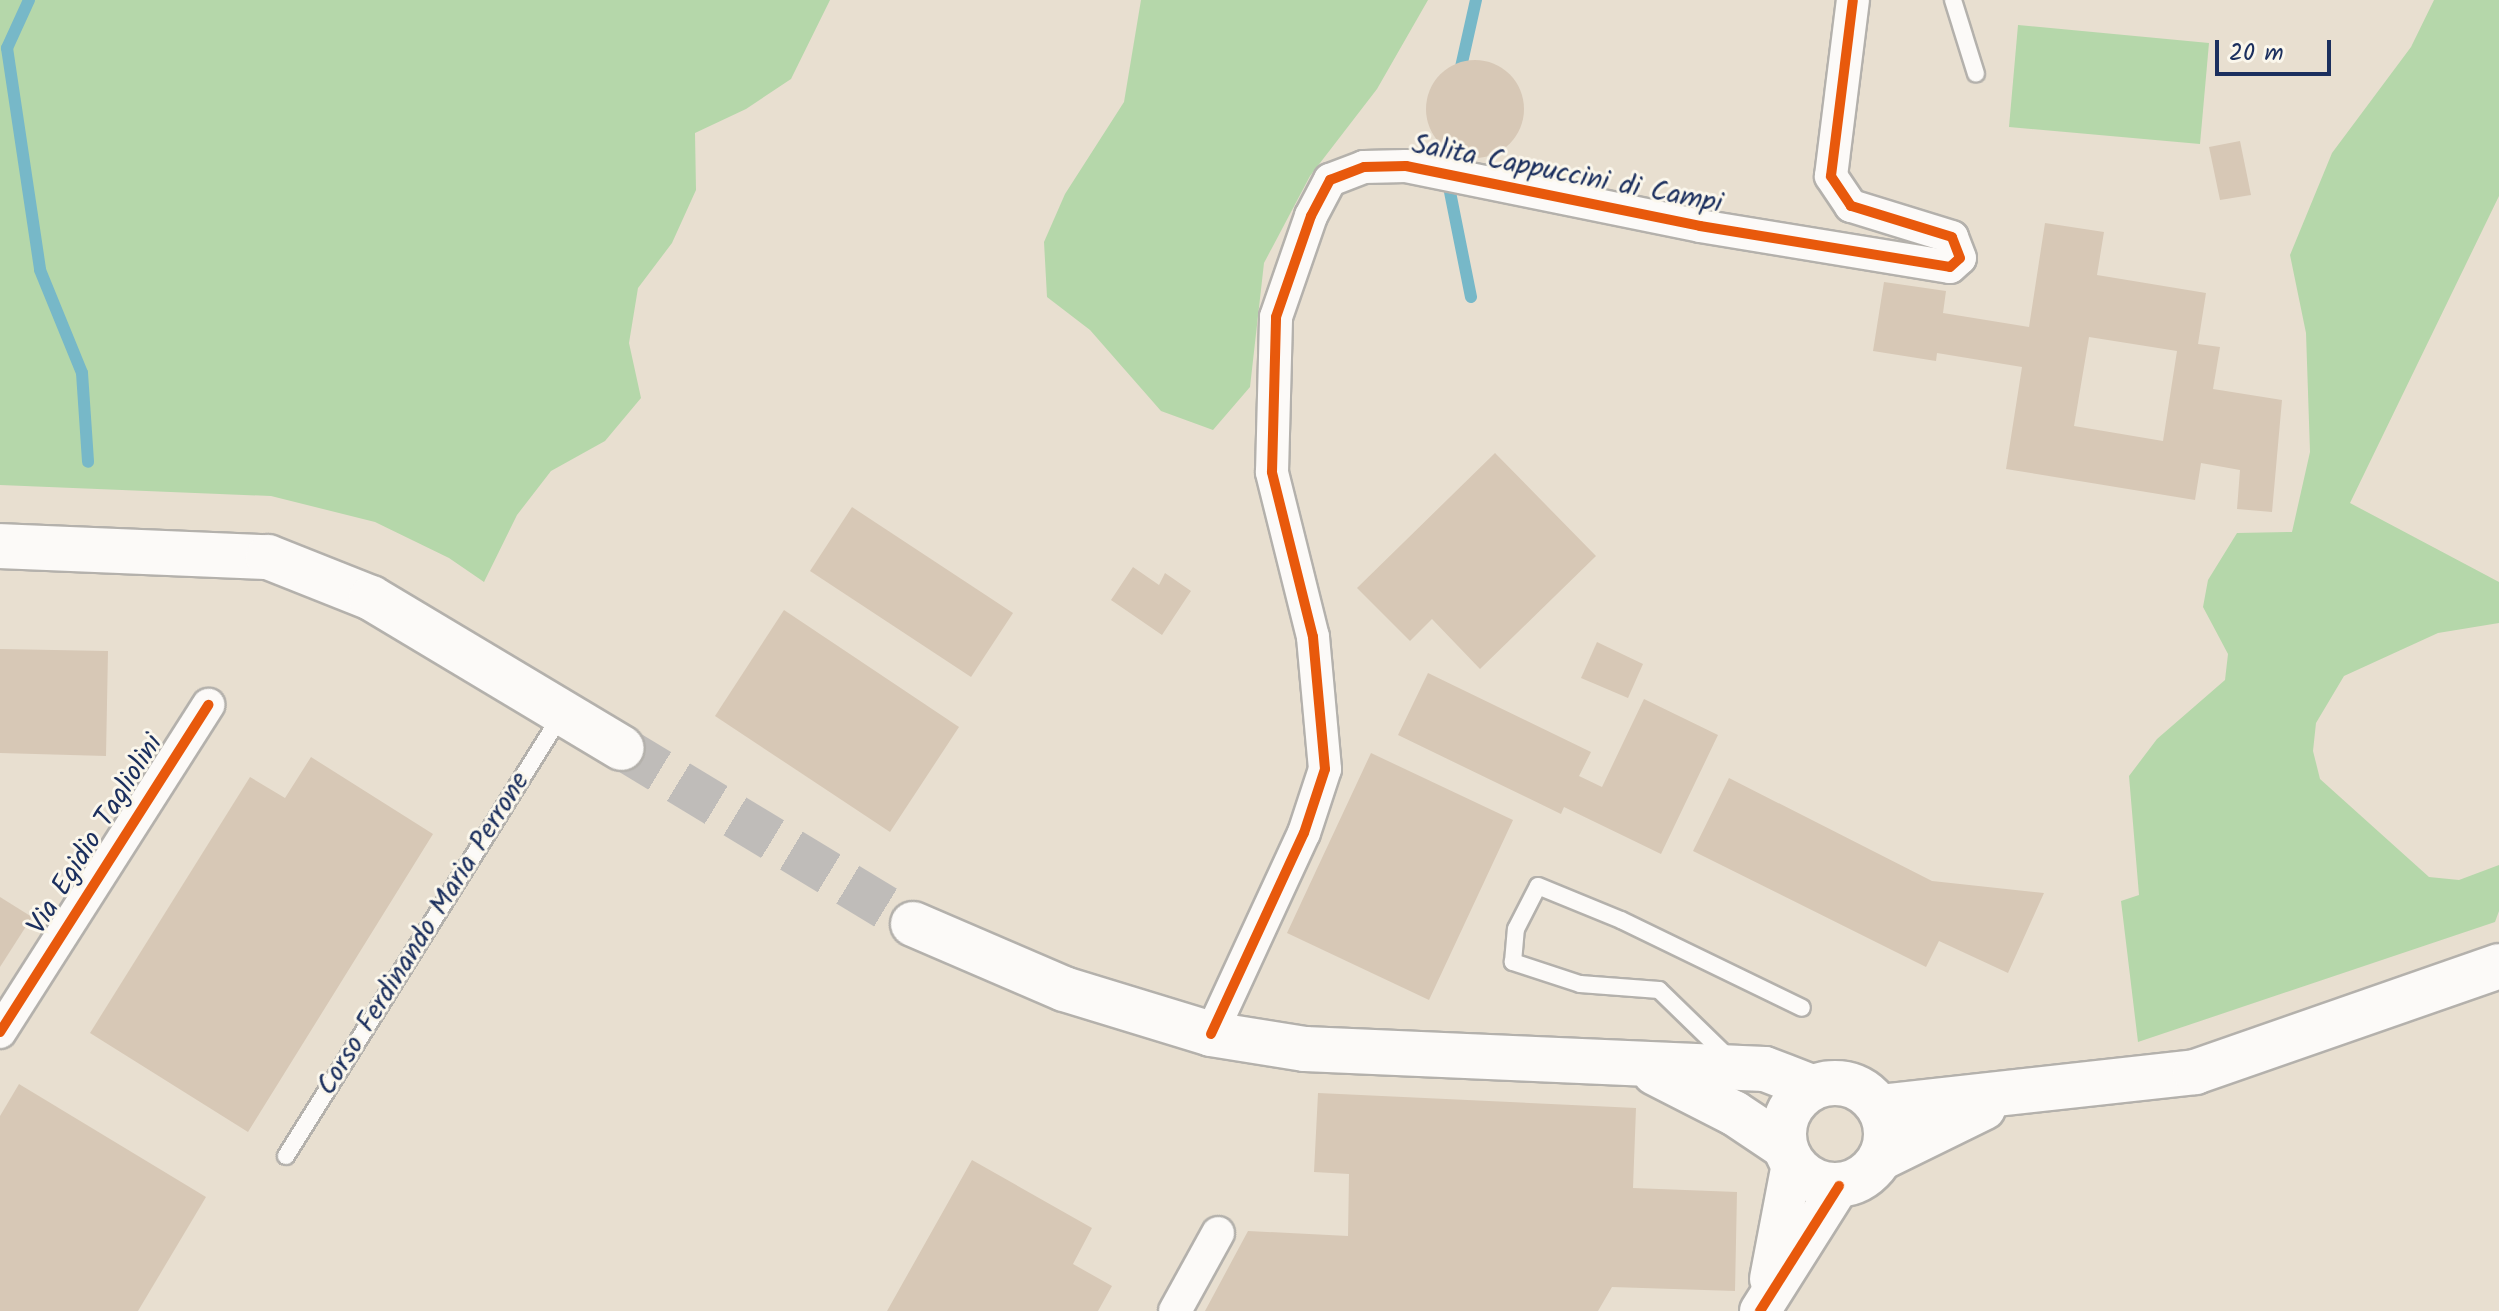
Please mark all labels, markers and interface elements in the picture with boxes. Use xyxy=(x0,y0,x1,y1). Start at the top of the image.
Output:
scale bar xyxy=(2219,24,2335,74)
text: 20 m xyxy=(2229,34,2284,73)
street label: Salita Cappuccini di Campi xyxy=(1409,128,1725,222)
street label: Via Egidio Tagliolini xyxy=(21,729,171,941)
street label: Corso Ferdinando Maria Perrone xyxy=(310,766,538,1102)

